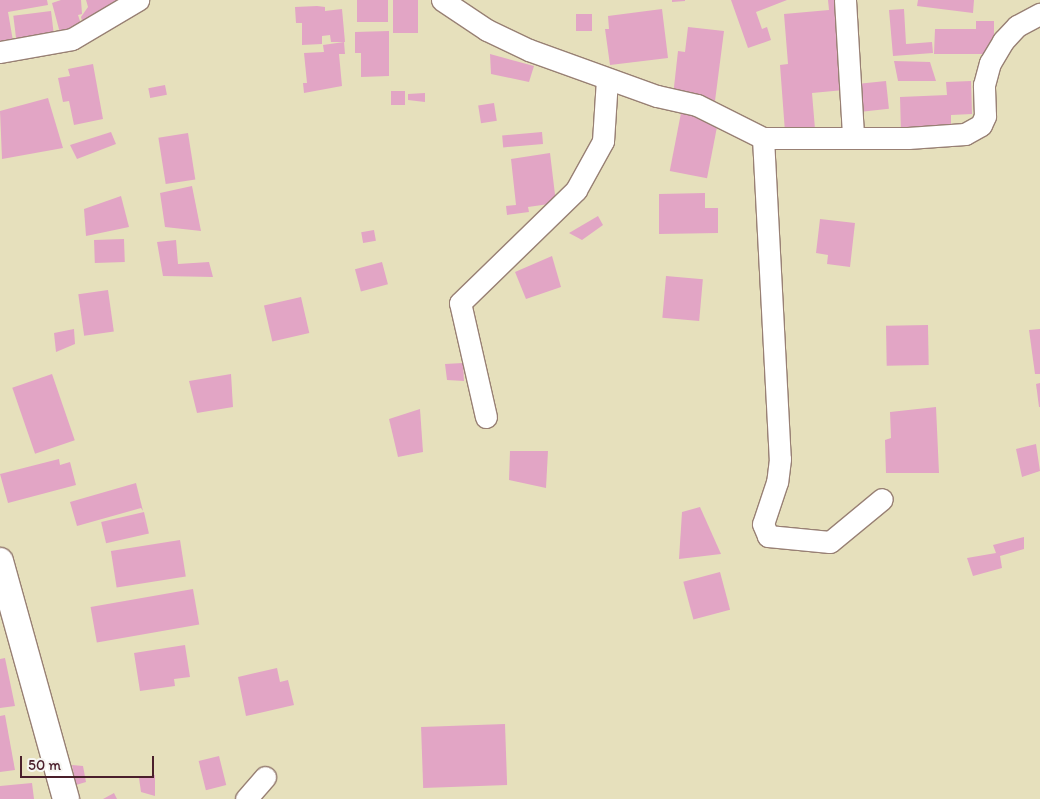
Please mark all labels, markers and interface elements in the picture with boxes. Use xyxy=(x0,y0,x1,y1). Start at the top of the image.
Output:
scale bar xyxy=(22,746,156,778)
text: 50 m xyxy=(28,756,61,774)

